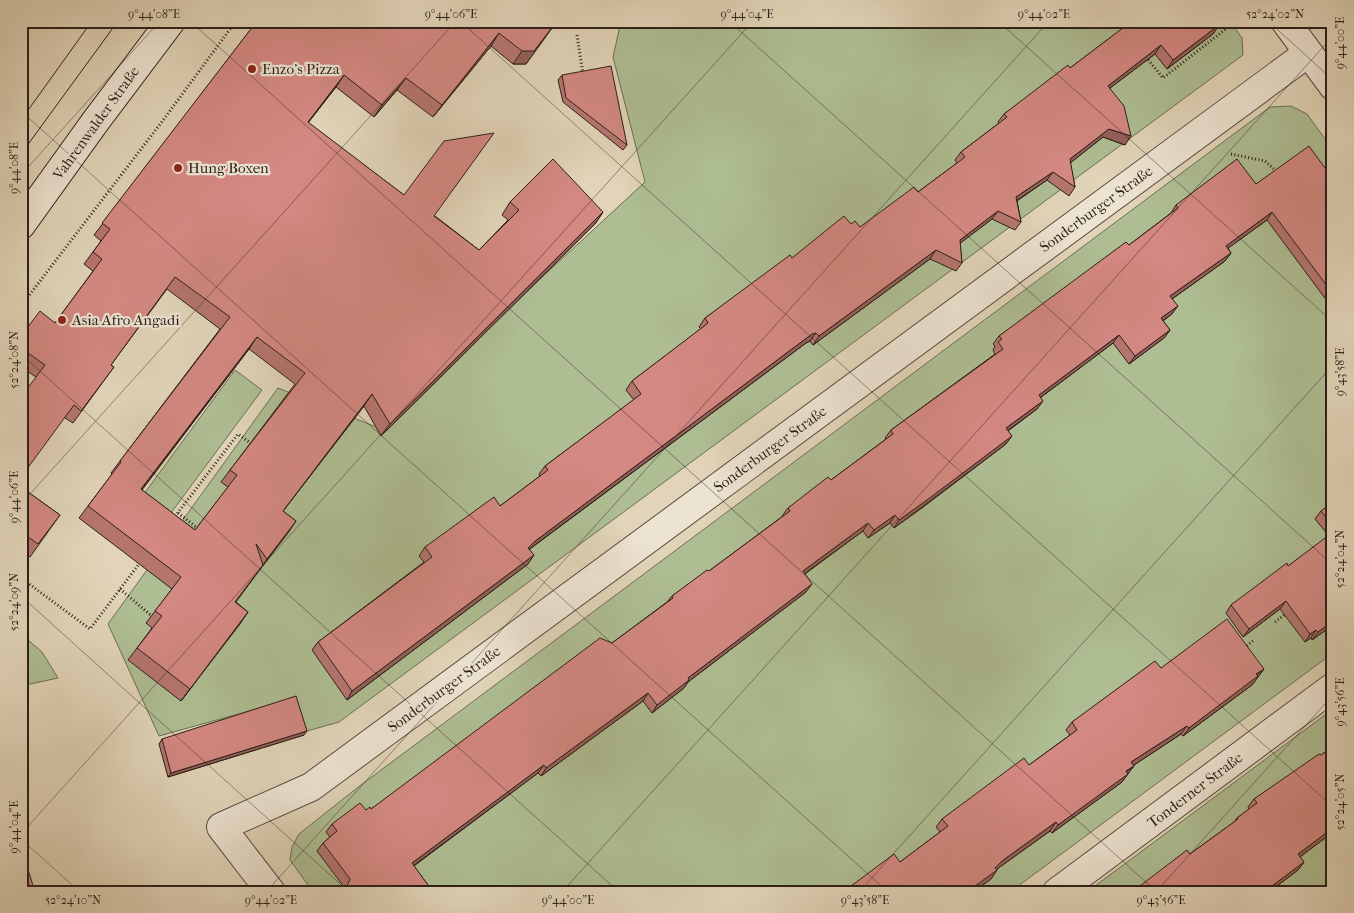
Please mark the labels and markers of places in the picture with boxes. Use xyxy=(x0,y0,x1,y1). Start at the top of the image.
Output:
place label: Enzo’s Pizza xyxy=(262,60,341,78)
marker: Enzo’s Pizza xyxy=(246,63,258,75)
place label: Hung Boxen xyxy=(188,159,269,177)
marker: Hung Boxen xyxy=(172,162,184,174)
place label: Asia Afro Angadi xyxy=(71,311,180,329)
marker: Asia Afro Angadi xyxy=(56,314,68,326)

